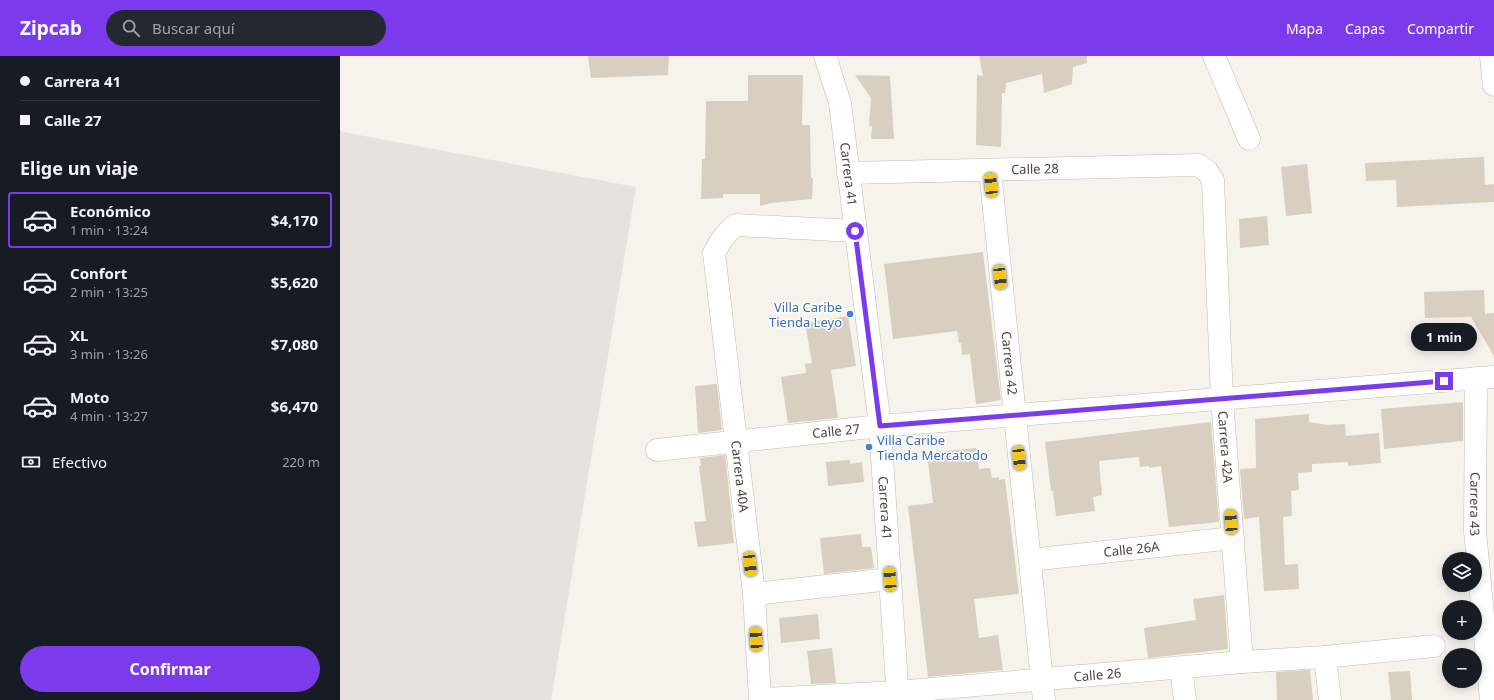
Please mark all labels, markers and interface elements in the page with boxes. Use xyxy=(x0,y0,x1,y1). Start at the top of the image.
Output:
search box xyxy=(106,10,386,46)
text: Zipcab xyxy=(20,15,82,41)
icon: search xyxy=(120,17,142,39)
text: Buscar aquí xyxy=(152,18,235,38)
text: Mapa xyxy=(1286,19,1323,38)
text: Capas xyxy=(1345,19,1385,38)
text: Compartir xyxy=(1407,19,1474,38)
text: Carrera 41 xyxy=(44,71,121,91)
text: Calle 27 xyxy=(44,110,102,130)
street label: Carrera 41 xyxy=(836,141,862,207)
text: Elige un viaje xyxy=(20,156,138,180)
street label: Calle 28 xyxy=(1011,159,1059,178)
car xyxy=(984,172,998,198)
text: Económico xyxy=(70,201,151,221)
icon: car xyxy=(22,202,58,238)
text: $4,170 xyxy=(271,210,318,230)
text: 1 min · 13:24 xyxy=(70,221,148,239)
route start xyxy=(846,222,864,240)
text: Confort xyxy=(70,263,127,283)
icon: car xyxy=(22,264,58,300)
car xyxy=(993,264,1007,290)
text: $5,620 xyxy=(271,272,318,292)
text: 2 min · 13:25 xyxy=(70,283,148,301)
place label: Villa Caribe Tienda Leyo xyxy=(769,298,842,331)
marker: Villa Caribe Tienda Leyo xyxy=(845,309,855,319)
callout: 1 min xyxy=(1411,323,1477,351)
text: XL xyxy=(70,325,88,345)
icon: car xyxy=(22,326,58,362)
text: 1 min xyxy=(1426,328,1462,346)
street label: Carrera 42 xyxy=(997,330,1022,396)
text: $7,080 xyxy=(271,334,318,354)
text: 3 min · 13:26 xyxy=(70,345,148,363)
route end xyxy=(1435,372,1453,390)
text: Moto xyxy=(70,387,109,407)
icon: car xyxy=(22,388,58,424)
text: $6,470 xyxy=(271,396,318,416)
text: 4 min · 13:27 xyxy=(70,407,148,425)
street label: Carrera 42A xyxy=(1214,410,1237,484)
street label: Calle 27 xyxy=(811,419,861,442)
place label: Villa Caribe Tienda Mercatodo xyxy=(877,431,988,464)
street label: Carrera 40A xyxy=(727,439,753,514)
marker: Villa Caribe Tienda Mercatodo xyxy=(864,442,874,452)
car xyxy=(1012,445,1026,471)
icon: cash xyxy=(20,451,42,473)
text: Efectivo xyxy=(52,452,107,472)
text: 220 m xyxy=(282,453,320,471)
street label: Carrera 43 xyxy=(1466,472,1484,537)
street label: Carrera 41 xyxy=(874,475,896,541)
car xyxy=(1224,510,1238,534)
street label: Calle 26A xyxy=(1103,537,1161,561)
car xyxy=(743,551,757,577)
map controls xyxy=(1442,552,1482,688)
button: layers xyxy=(1442,552,1482,592)
car xyxy=(883,567,897,591)
button: + xyxy=(1442,600,1482,640)
car xyxy=(749,627,763,651)
button: Confirmar xyxy=(20,646,320,692)
button: − xyxy=(1442,648,1482,688)
street label: Calle 26 xyxy=(1073,664,1122,686)

